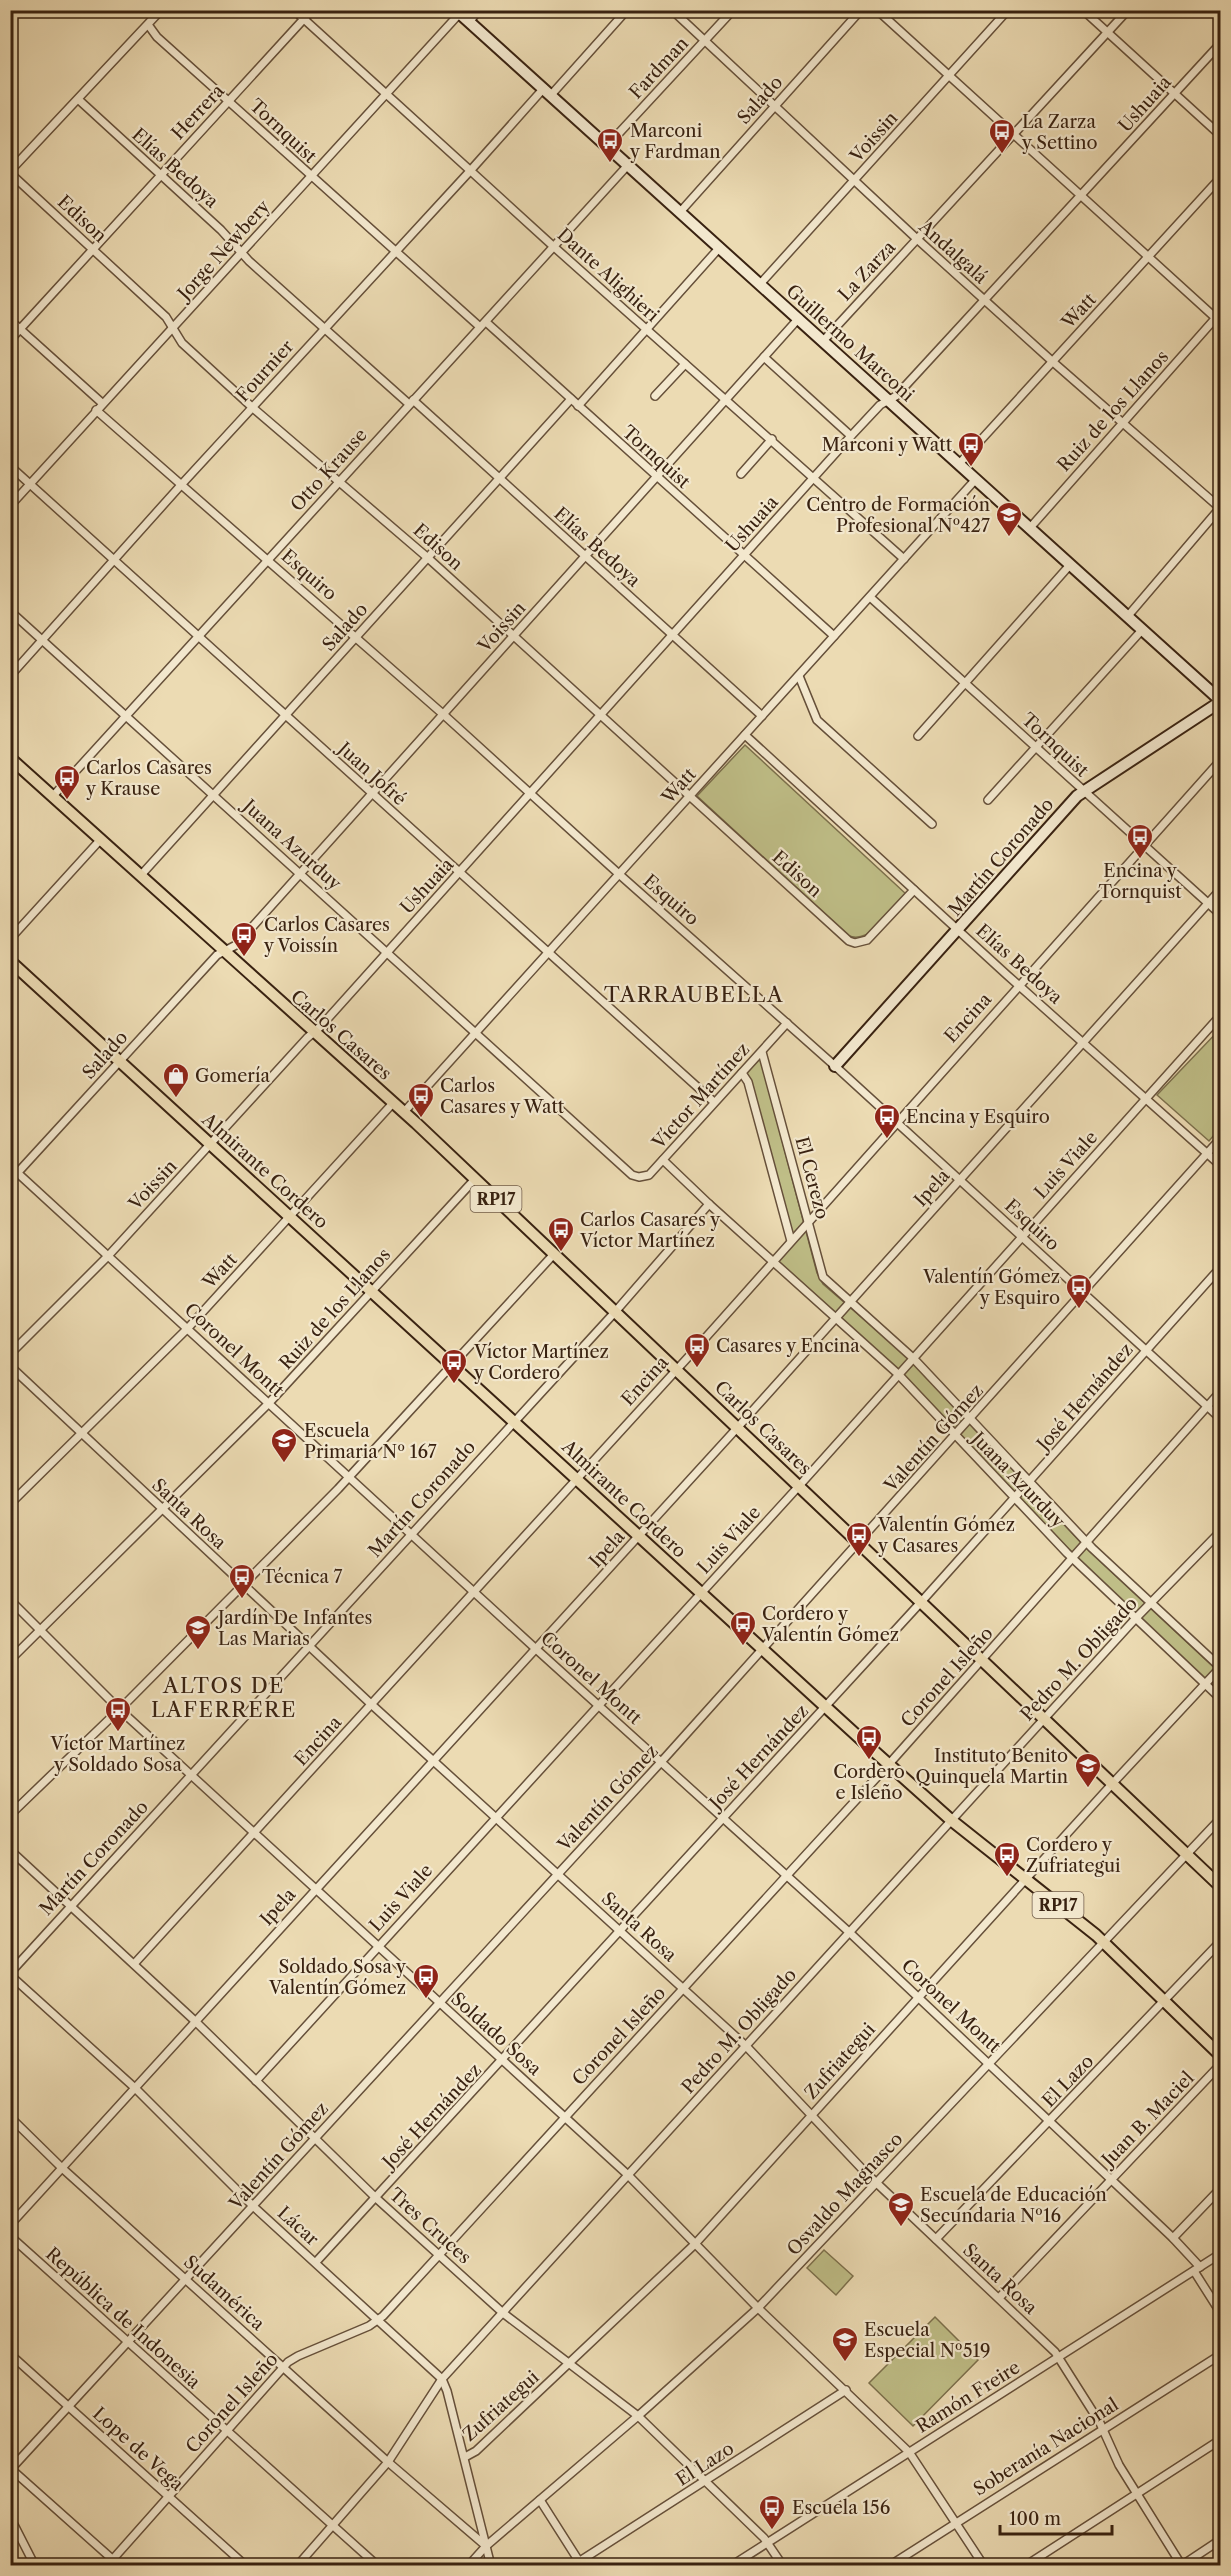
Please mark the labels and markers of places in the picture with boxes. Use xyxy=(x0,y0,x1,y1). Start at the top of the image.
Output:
place label: La Zarza y Settino xyxy=(1021,111,1098,154)
bus stop icon: La Zarza y Settino xyxy=(987,117,1017,155)
place label: Marconi y Fardman xyxy=(629,120,721,163)
bus stop icon: Marconi y Fardman xyxy=(595,126,625,164)
bus stop icon: Marconi y Watt xyxy=(956,430,986,468)
place label: Marconi y Watt xyxy=(822,434,953,456)
place label: Centro de Formación Profesional Nº427 xyxy=(806,494,990,537)
school or university icon: Centro de Formación Profesional Nº427 xyxy=(994,500,1024,538)
place label: Carlos Casares y Krause xyxy=(85,757,212,800)
bus stop icon: Carlos Casares y Krause xyxy=(52,763,82,801)
bus stop icon: Encina y Tornquist xyxy=(1125,822,1155,860)
place label: Encina y Tornquist xyxy=(1098,860,1182,903)
place label: Carlos Casares y Voissín xyxy=(263,914,390,957)
bus stop icon: Carlos Casares y Voissín xyxy=(229,920,259,958)
shop icon: Gomería xyxy=(161,1061,191,1099)
place label: Gomería xyxy=(195,1065,270,1087)
place label: Carlos Casares y Watt xyxy=(440,1075,565,1118)
bus stop icon: Carlos Casares y Watt xyxy=(406,1081,436,1119)
bus stop icon: Encina y Esquiro xyxy=(872,1102,902,1140)
place label: Encina y Esquiro xyxy=(906,1106,1050,1128)
place label: Carlos Casares y Víctor Martínez xyxy=(579,1209,721,1252)
bus stop icon: Carlos Casares y Víctor Martínez xyxy=(546,1215,576,1253)
place label: Valentín Gómez y Esquiro xyxy=(922,1266,1060,1309)
bus stop icon: Valentín Gómez y Esquiro xyxy=(1064,1272,1094,1310)
bus stop icon: Casares y Encina xyxy=(682,1331,712,1369)
place label: Casares y Encina xyxy=(716,1335,860,1357)
place label: Víctor Martínez y Cordero xyxy=(473,1341,609,1384)
bus stop icon: Víctor Martínez y Cordero xyxy=(439,1347,469,1385)
place label: Escuela Primaria Nº 167 xyxy=(304,1420,437,1463)
school or university icon: Escuela Primaria Nº 167 xyxy=(269,1426,299,1464)
place label: Valentín Gómez y Casares xyxy=(877,1514,1015,1557)
bus stop icon: Valentín Gómez y Casares xyxy=(844,1520,874,1558)
bus stop icon: Técnica 7 xyxy=(227,1562,257,1600)
place label: Técnica 7 xyxy=(262,1566,343,1588)
place label: Cordero y Valentín Gómez xyxy=(761,1603,899,1646)
place label: Jardín De Infantes Las Marias xyxy=(215,1607,372,1650)
bus stop icon: Cordero y Valentín Gómez xyxy=(728,1609,758,1647)
school or university icon: Jardín De Infantes Las Marias xyxy=(183,1613,213,1651)
bus stop icon: Víctor Martínez y Soldado Sosa xyxy=(103,1695,133,1733)
bus stop icon: Cordero e Isleño xyxy=(854,1723,884,1761)
place label: Víctor Martínez y Soldado Sosa xyxy=(50,1733,185,1776)
place label: Instituto Benito Quinquela Martin xyxy=(916,1745,1068,1788)
school or university icon: Instituto Benito Quinquela Martin xyxy=(1073,1751,1103,1789)
place label: Cordero e Isleño xyxy=(833,1761,905,1804)
place label: Cordero y Zufriategui xyxy=(1026,1834,1121,1877)
bus stop icon: Cordero y Zufriategui xyxy=(992,1840,1022,1878)
place label: Soldado Sosa y Valentín Gómez xyxy=(268,1956,407,1999)
bus stop icon: Soldado Sosa y Valentín Gómez xyxy=(411,1962,441,2000)
place label: Escuela de Educación Secundaria Nº16 xyxy=(920,2184,1107,2227)
school or university icon: Escuela de Educación Secundaria Nº16 xyxy=(886,2190,916,2228)
place label: Escuela Especial Nº519 xyxy=(864,2319,991,2362)
school or university icon: Escuela Especial Nº519 xyxy=(830,2325,860,2363)
bus stop icon: Escuela 156 xyxy=(757,2493,787,2531)
place label: Escuela 156 xyxy=(792,2497,890,2519)

